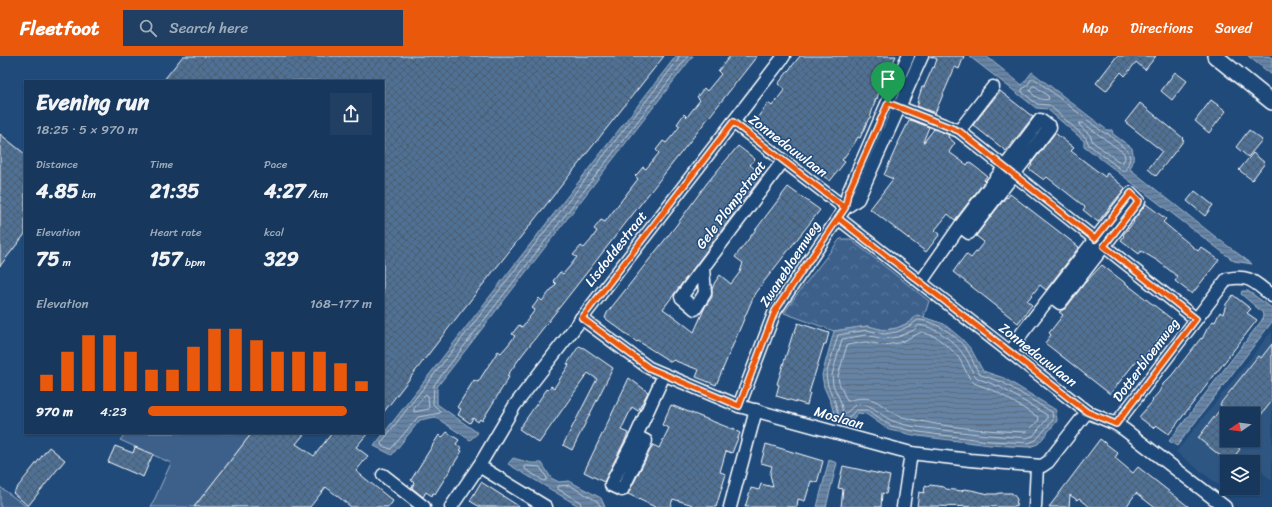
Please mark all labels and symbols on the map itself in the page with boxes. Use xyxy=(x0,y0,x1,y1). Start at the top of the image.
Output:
pin xyxy=(871,62,905,103)
street label: Zonnedauwlaan xyxy=(743,108,833,185)
street label: Gele Plompstraat xyxy=(689,155,773,255)
street label: Lisdoddestraat xyxy=(578,206,654,292)
street label: Zwanebloemweg xyxy=(752,216,828,312)
street label: Dotterbloemweg xyxy=(1106,312,1186,408)
street label: Zonnedauwlaan xyxy=(993,316,1083,394)
street label: Moslaan xyxy=(811,399,867,437)
north arrow xyxy=(1220,407,1260,447)

